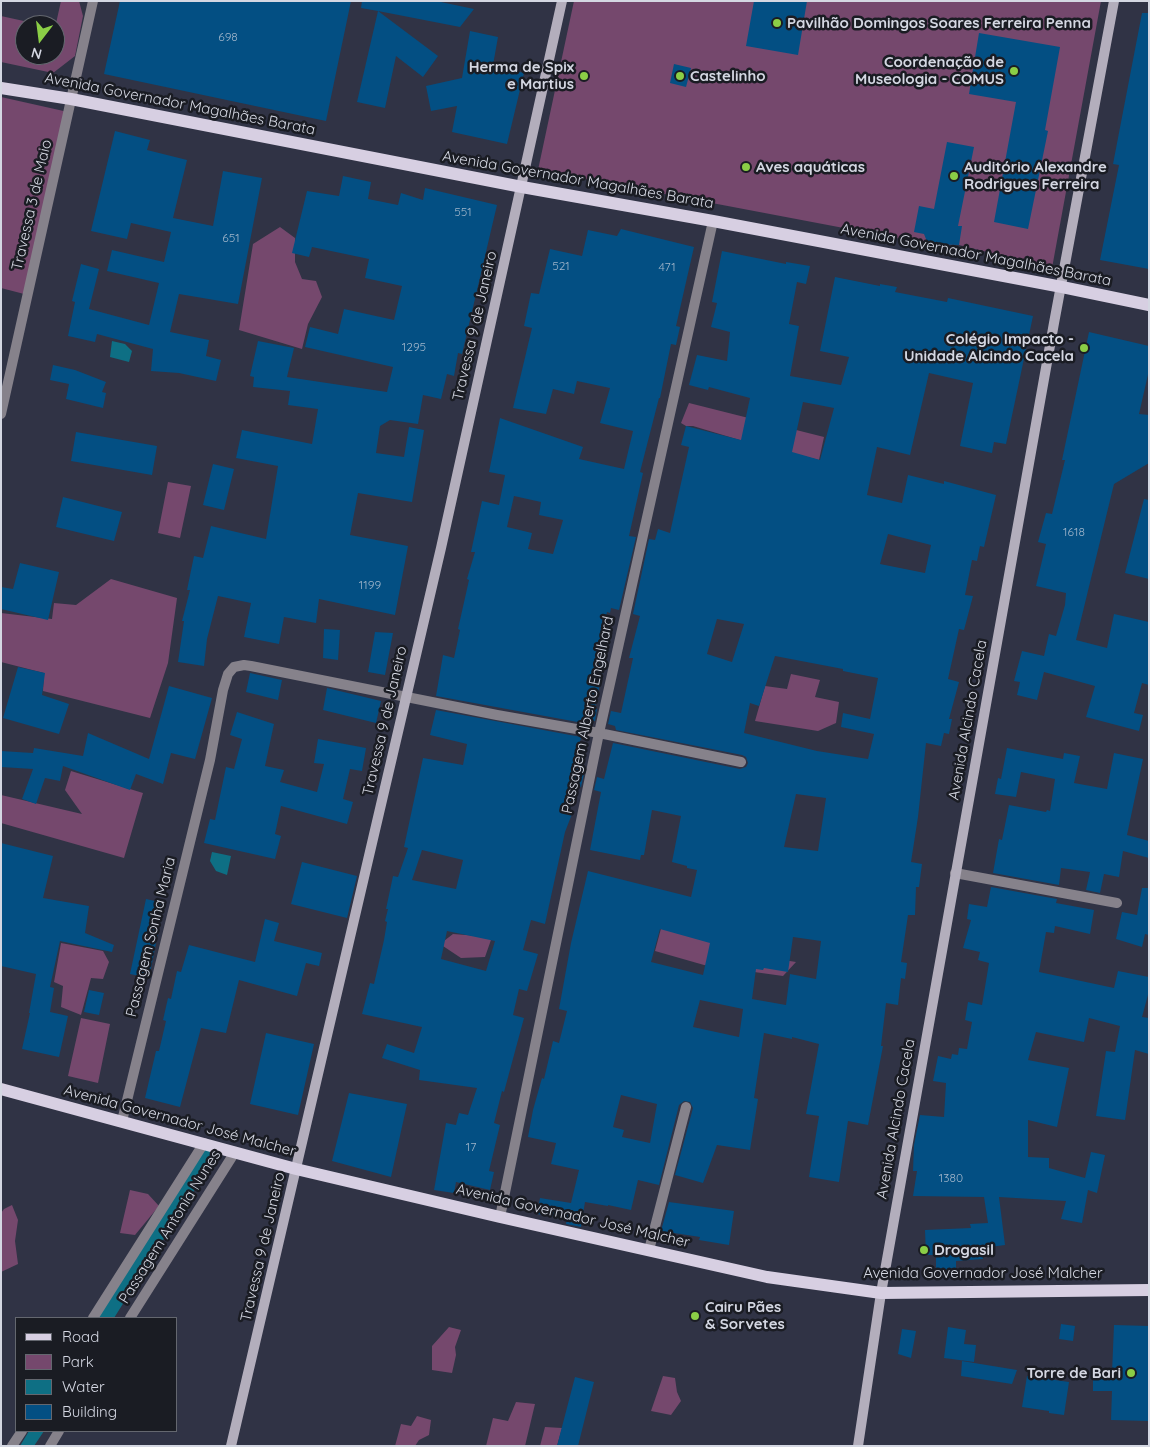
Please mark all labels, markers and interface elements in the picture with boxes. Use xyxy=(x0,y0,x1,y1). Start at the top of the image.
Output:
place label: Pavilhão Domingos Soares Ferreira Penna xyxy=(787,14,1091,32)
north arrow xyxy=(15,15,65,65)
marker: Pavilhão Domingos Soares Ferreira Penna xyxy=(771,17,783,29)
house number: 698 xyxy=(218,30,238,44)
text: N xyxy=(29,43,44,64)
place label: Coordenação de Museologia - COMUS xyxy=(855,53,1004,88)
place label: Herma de Spix e Martius xyxy=(469,58,574,93)
marker: Coordenação de Museologia - COMUS xyxy=(1008,65,1020,77)
place label: Castelinho xyxy=(690,67,766,85)
street label: Avenida Governador Magalhães Barata xyxy=(43,69,317,139)
marker: Herma de Spix e Martius xyxy=(578,70,590,82)
marker: Castelinho xyxy=(674,70,686,82)
street label: Travessa 3 de Maio xyxy=(8,138,56,272)
street label: Avenida Governador Magalhães Barata xyxy=(441,147,715,213)
place label: Aves aquáticas xyxy=(756,158,865,176)
place label: Auditório Alexandre Rodrigues Ferreira xyxy=(964,158,1107,193)
marker: Aves aquáticas xyxy=(740,161,752,173)
marker: Auditório Alexandre Rodrigues Ferreira xyxy=(948,170,960,182)
house number: 551 xyxy=(454,205,472,219)
street label: Avenida Governador Magalhães Barata xyxy=(839,220,1113,290)
house number: 651 xyxy=(222,231,240,245)
street label: Travessa 9 de Janeiro xyxy=(449,249,501,403)
house number: 521 xyxy=(552,259,570,273)
house number: 471 xyxy=(658,260,676,274)
place label: Colégio Impacto - Unidade Alcindo Cacela xyxy=(904,330,1074,365)
house number: 1295 xyxy=(402,340,426,354)
marker: Colégio Impacto - Unidade Alcindo Cacela xyxy=(1078,342,1090,354)
house number: 1618 xyxy=(1063,525,1085,539)
house number: 1199 xyxy=(359,578,381,592)
street label: Passagem Alberto Engelhard xyxy=(558,615,618,815)
street label: Avenida Alcindo Cacela xyxy=(945,638,991,802)
street label: Travessa 9 de Janeiro xyxy=(359,644,411,798)
street label: Passagem Sonha Maria xyxy=(122,855,180,1019)
street label: Avenida Alcindo Cacela xyxy=(873,1037,919,1201)
street label: Avenida Governador José Malcher xyxy=(62,1081,298,1161)
house number: 17 xyxy=(466,1140,476,1154)
street label: Passagem Antonia Nunes xyxy=(115,1147,225,1307)
street label: Travessa 9 de Janeiro xyxy=(237,1170,289,1324)
house number: 1380 xyxy=(939,1171,963,1185)
street label: Avenida Governador José Malcher xyxy=(454,1180,692,1252)
place label: Drogasil xyxy=(934,1241,994,1259)
marker: Drogasil xyxy=(918,1244,930,1256)
street label: Avenida Governador José Malcher xyxy=(863,1264,1103,1282)
place label: Cairu Pães & Sorvetes xyxy=(705,1298,785,1333)
marker: Cairu Pães & Sorvetes xyxy=(689,1310,701,1322)
legend xyxy=(15,1317,178,1432)
text: Road xyxy=(62,1327,99,1346)
text: Park xyxy=(62,1352,94,1371)
place label: Torre de Bari xyxy=(1027,1364,1121,1382)
marker: Torre de Bari xyxy=(1125,1367,1137,1379)
text: Water xyxy=(62,1377,105,1396)
text: Building xyxy=(62,1402,117,1421)

